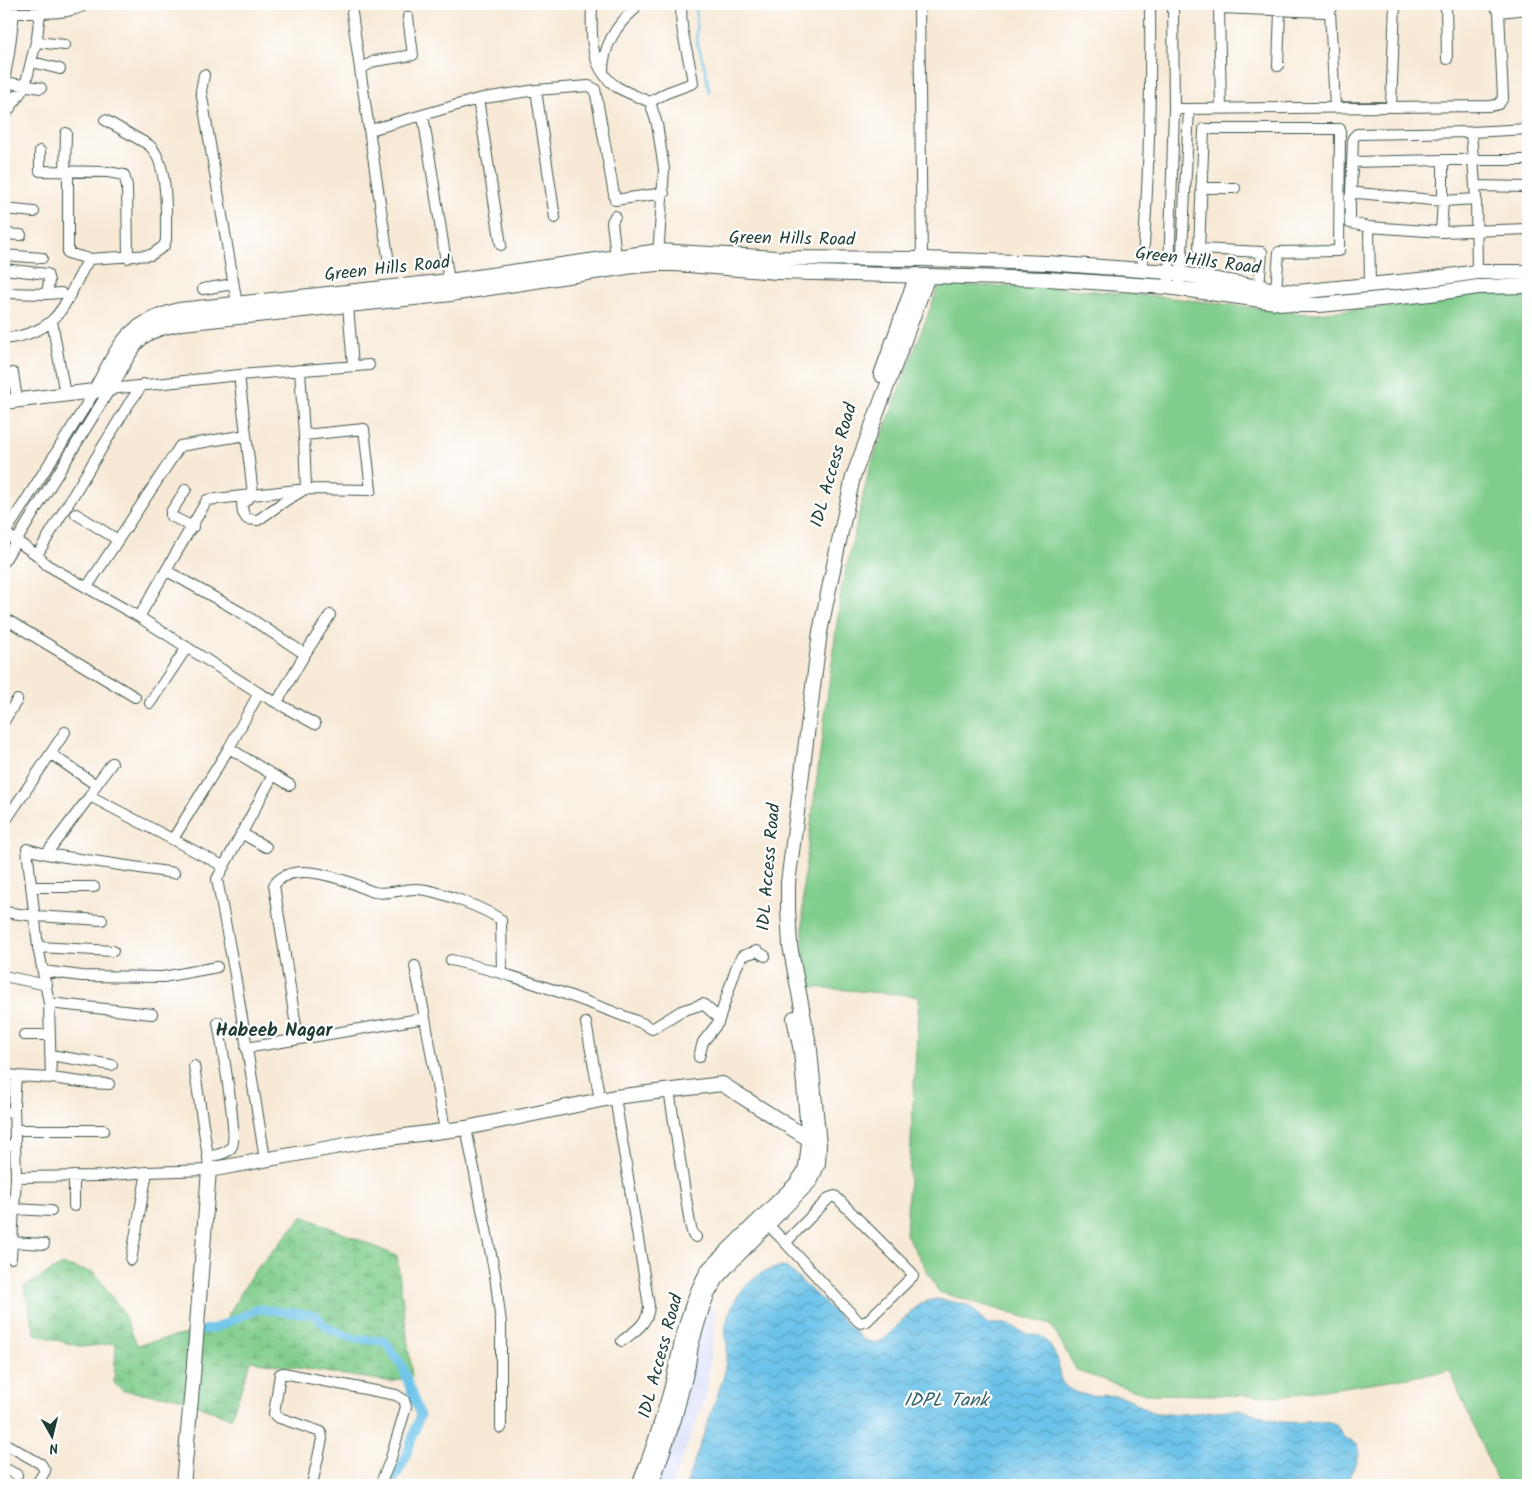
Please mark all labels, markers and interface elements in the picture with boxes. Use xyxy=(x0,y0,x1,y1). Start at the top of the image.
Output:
street label: Green Hills Road xyxy=(729,224,856,255)
street label: Green Hills Road xyxy=(1133,239,1263,284)
street label: Green Hills Road xyxy=(323,248,452,291)
street label: IDL Access Road xyxy=(803,399,866,531)
street label: IDL Access Road xyxy=(749,801,790,932)
district label: Habeeb Nagar xyxy=(216,1016,334,1046)
street label: IDL Access Road xyxy=(631,1290,692,1422)
water label: IDPL Tank xyxy=(904,1386,991,1416)
north arrow xyxy=(28,1412,78,1462)
text: N xyxy=(48,1436,60,1459)

